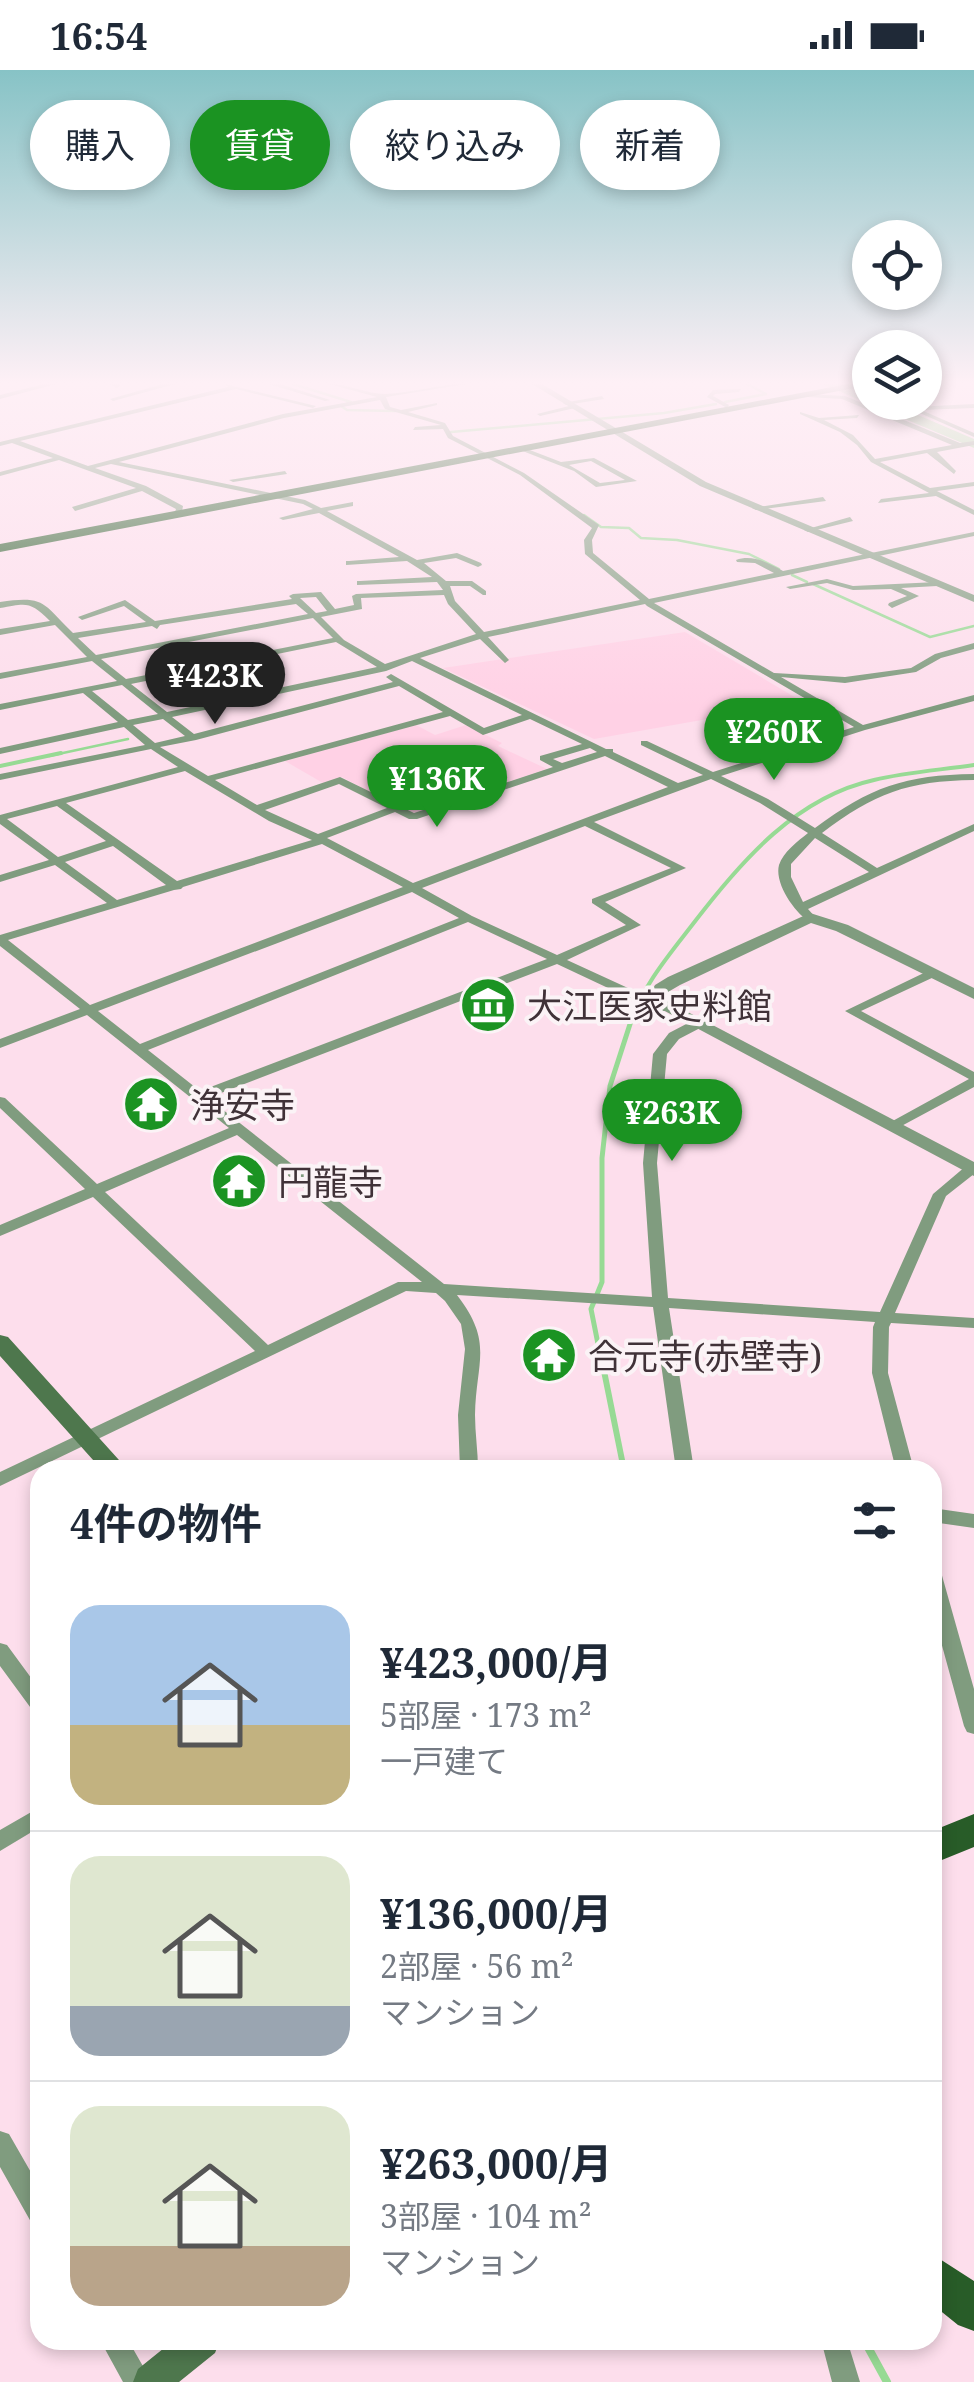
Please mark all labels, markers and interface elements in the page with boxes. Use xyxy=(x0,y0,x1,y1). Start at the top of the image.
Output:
text: 16:54 xyxy=(50,9,147,61)
chip: 購入 xyxy=(30,100,170,190)
chip: 賃貸 xyxy=(190,100,330,190)
chip: 絞り込み xyxy=(350,100,560,190)
chip: 新着 xyxy=(580,100,720,190)
map controls xyxy=(852,220,942,420)
button: locate xyxy=(852,220,942,310)
button: layers xyxy=(852,330,942,420)
pin: ¥423K xyxy=(145,642,285,727)
text: ¥423K xyxy=(167,653,263,696)
pin: ¥260K xyxy=(704,698,844,783)
text: ¥260K xyxy=(726,709,822,752)
pin: ¥136K xyxy=(367,745,507,830)
text: ¥136K xyxy=(389,756,485,799)
museum icon: 大江医家史料館 xyxy=(458,975,518,1035)
place label: 大江医家史料館 xyxy=(527,982,772,1029)
temple icon: 浄安寺 xyxy=(121,1074,181,1134)
pin: ¥263K xyxy=(602,1079,742,1164)
place label: 浄安寺 xyxy=(190,1081,295,1128)
text: ¥263K xyxy=(624,1090,720,1133)
temple icon: 円龍寺 xyxy=(209,1151,269,1211)
place label: 円龍寺 xyxy=(278,1158,383,1205)
temple icon: 合元寺(赤壁寺) xyxy=(519,1325,579,1385)
place label: 合元寺(赤壁寺) xyxy=(588,1332,822,1379)
icon: filters xyxy=(847,1493,902,1548)
text: 4件の物件 xyxy=(70,1494,262,1551)
text: ¥423,000/月 xyxy=(380,1633,613,1690)
icon: home xyxy=(150,1645,270,1765)
text: 5部屋 · 173 m² xyxy=(380,1693,592,1736)
text: 一戸建て xyxy=(380,1739,508,1782)
text: ¥136,000/月 xyxy=(380,1884,613,1941)
icon: home xyxy=(150,1896,270,2016)
text: 2部屋 · 56 m² xyxy=(380,1944,574,1987)
text: マンション xyxy=(380,1990,540,2033)
text: ¥263,000/月 xyxy=(380,2134,613,2191)
icon: home xyxy=(150,2146,270,2266)
text: 3部屋 · 104 m² xyxy=(380,2194,592,2237)
text: マンション xyxy=(380,2240,540,2283)

